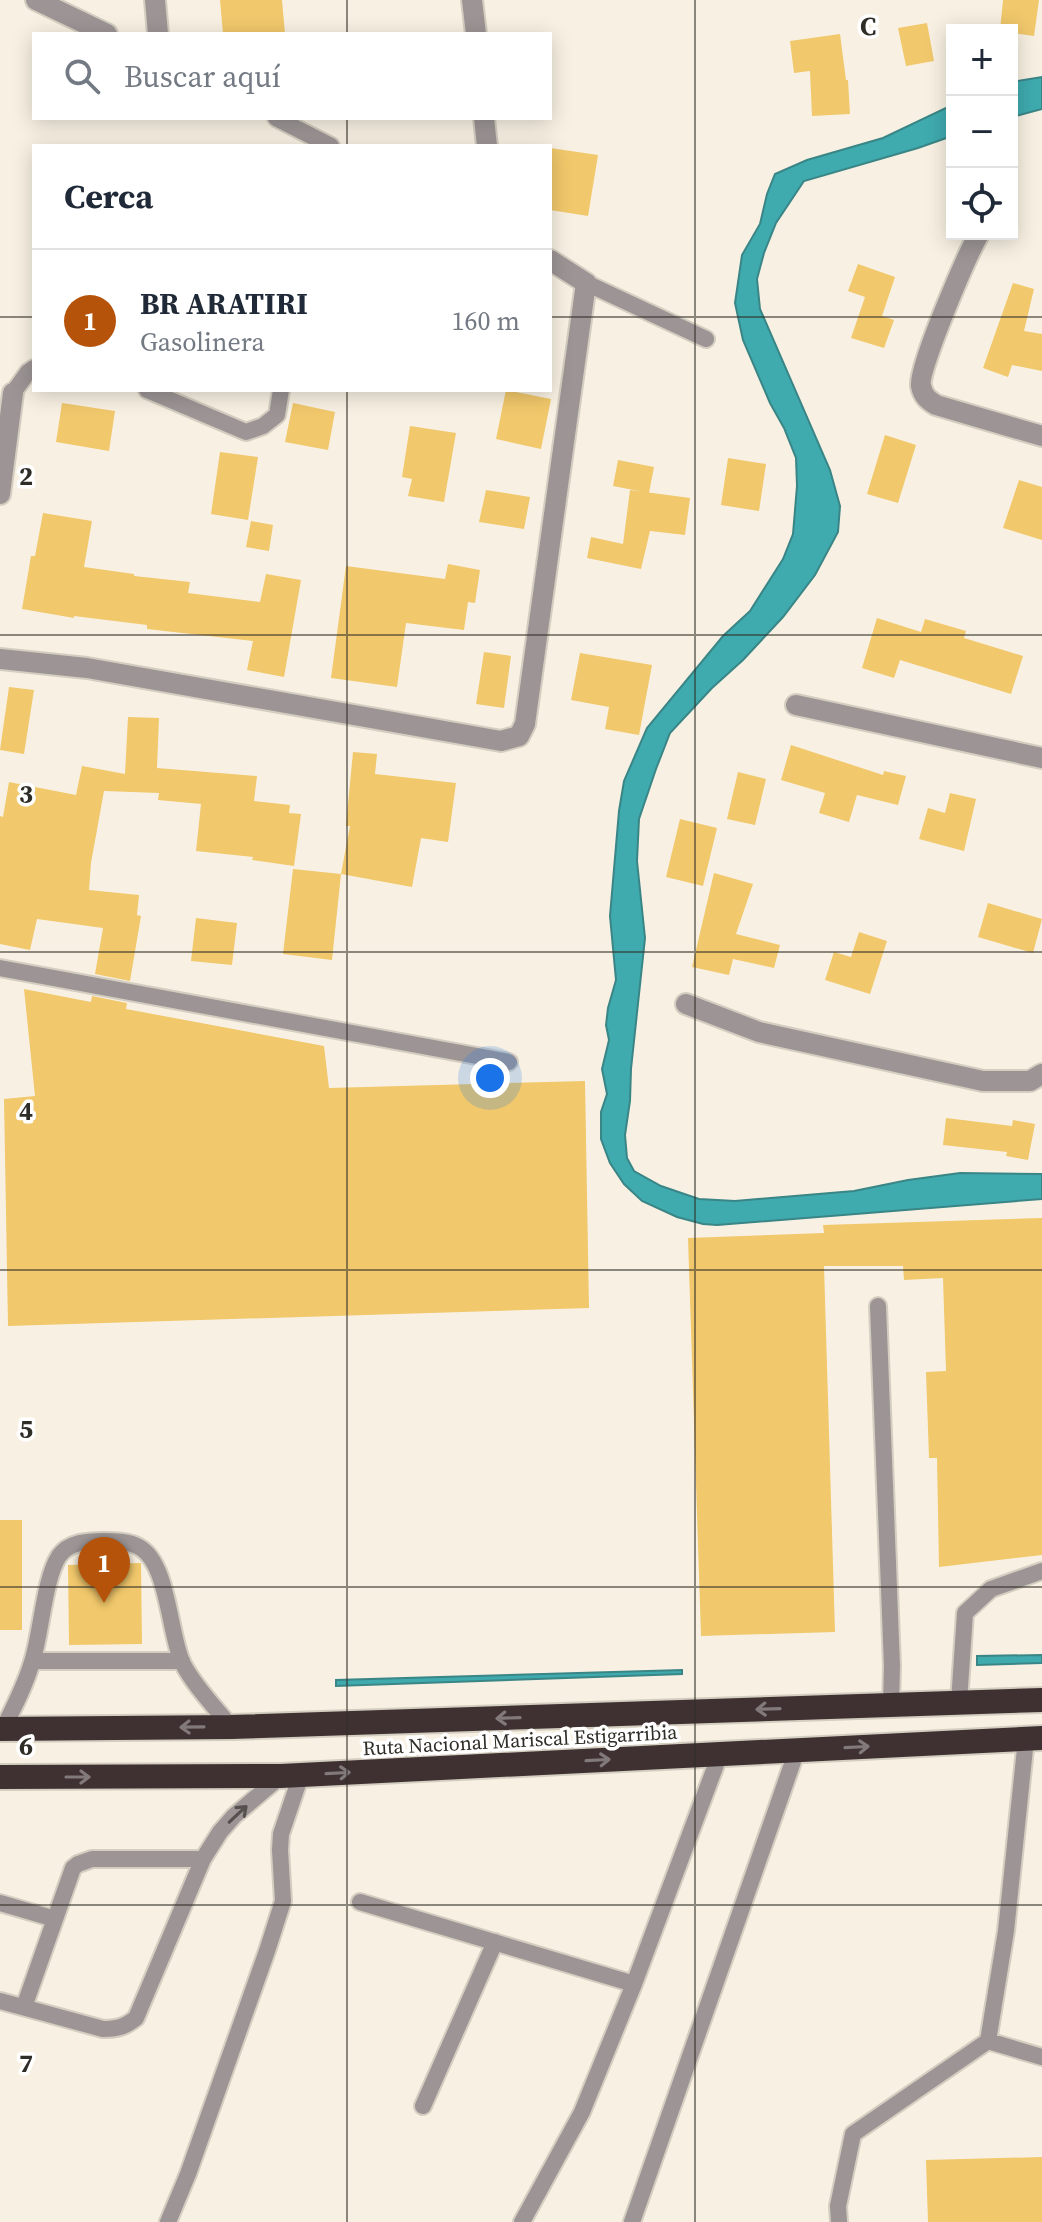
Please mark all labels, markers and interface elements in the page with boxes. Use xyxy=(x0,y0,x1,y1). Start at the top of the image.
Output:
text: C xyxy=(860,8,876,44)
map controls xyxy=(946,24,1018,240)
button: + xyxy=(946,24,1018,96)
search box xyxy=(32,32,552,120)
icon: search xyxy=(60,54,104,98)
text: Buscar aquí xyxy=(124,56,281,97)
button: − xyxy=(946,96,1018,168)
button: locate xyxy=(946,168,1018,240)
text: Cerca xyxy=(64,173,153,219)
text: BR ARATIRI xyxy=(140,283,308,324)
text: 1 xyxy=(83,303,97,339)
text: 160 m xyxy=(452,303,520,339)
text: Gasolinera xyxy=(140,324,265,360)
text: 2 xyxy=(19,458,33,494)
text: 3 xyxy=(19,776,33,812)
your location xyxy=(470,1058,510,1098)
text: 4 xyxy=(19,1093,33,1129)
text: 5 xyxy=(19,1411,33,1447)
pin: 1 xyxy=(78,1537,130,1603)
one-way arrow xyxy=(755,1701,782,1716)
one-way arrow xyxy=(495,1710,522,1725)
street label: Ruta Nacional Mariscal Estigarribia xyxy=(362,1718,679,1762)
one-way arrow xyxy=(179,1719,206,1735)
text: 6 xyxy=(19,1728,33,1764)
one-way arrow xyxy=(843,1739,870,1754)
one-way arrow xyxy=(584,1752,611,1767)
one-way arrow xyxy=(324,1765,351,1780)
one-way arrow xyxy=(64,1769,91,1785)
one-way arrow xyxy=(228,1804,248,1823)
text: 7 xyxy=(19,2045,33,2081)

